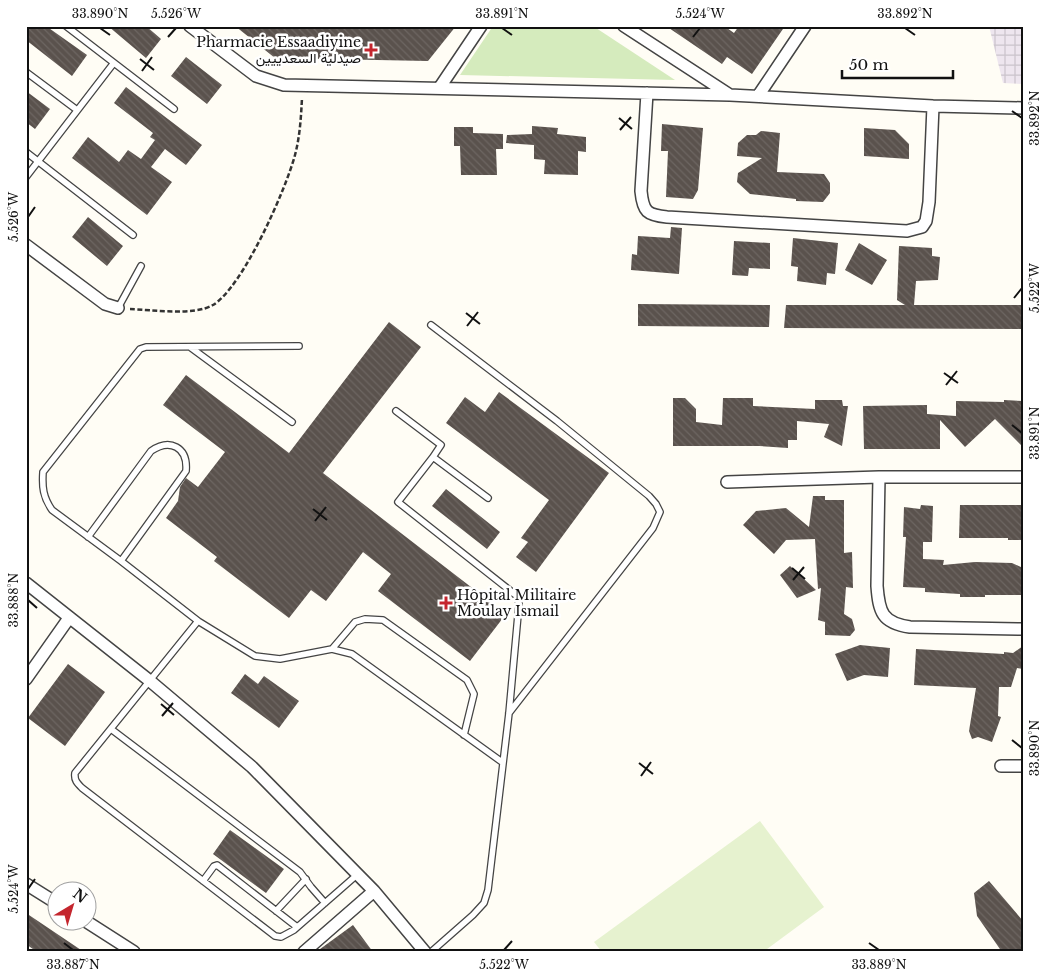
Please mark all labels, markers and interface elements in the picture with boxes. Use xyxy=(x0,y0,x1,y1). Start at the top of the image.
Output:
text: 33.890°N xyxy=(72,6,128,21)
text: 5.526°W xyxy=(151,6,202,21)
text: 33.891°N xyxy=(475,6,529,21)
text: 5.524°W xyxy=(675,6,725,21)
text: 33.892°N xyxy=(877,6,933,21)
place label: Pharmacie Essaadiyine صيدلية السعدييين xyxy=(196,33,361,67)
marker: Pharmacie Essaadiyine صيدلية السعدييين xyxy=(365,44,377,56)
scale bar xyxy=(842,48,953,80)
text: 50 m xyxy=(849,55,889,74)
text: 33.892°N xyxy=(1027,90,1042,146)
text: 5.526°W xyxy=(6,191,21,242)
text: 5.522°W xyxy=(1027,262,1042,313)
text: 33.891°N xyxy=(1027,406,1042,460)
text: 33.888°N xyxy=(6,572,21,627)
place label: Hôpital Militaire Moulay Ismail xyxy=(457,586,576,620)
marker: Hôpital Militaire Moulay Ismail xyxy=(439,596,453,610)
text: 33.890°N xyxy=(1027,720,1042,776)
text: 5.524°W xyxy=(6,864,21,914)
north arrow xyxy=(48,880,98,930)
text: N xyxy=(69,885,91,907)
text: 33.887°N xyxy=(46,957,100,972)
text: 5.522°W xyxy=(479,957,530,972)
text: 33.889°N xyxy=(851,957,907,972)

